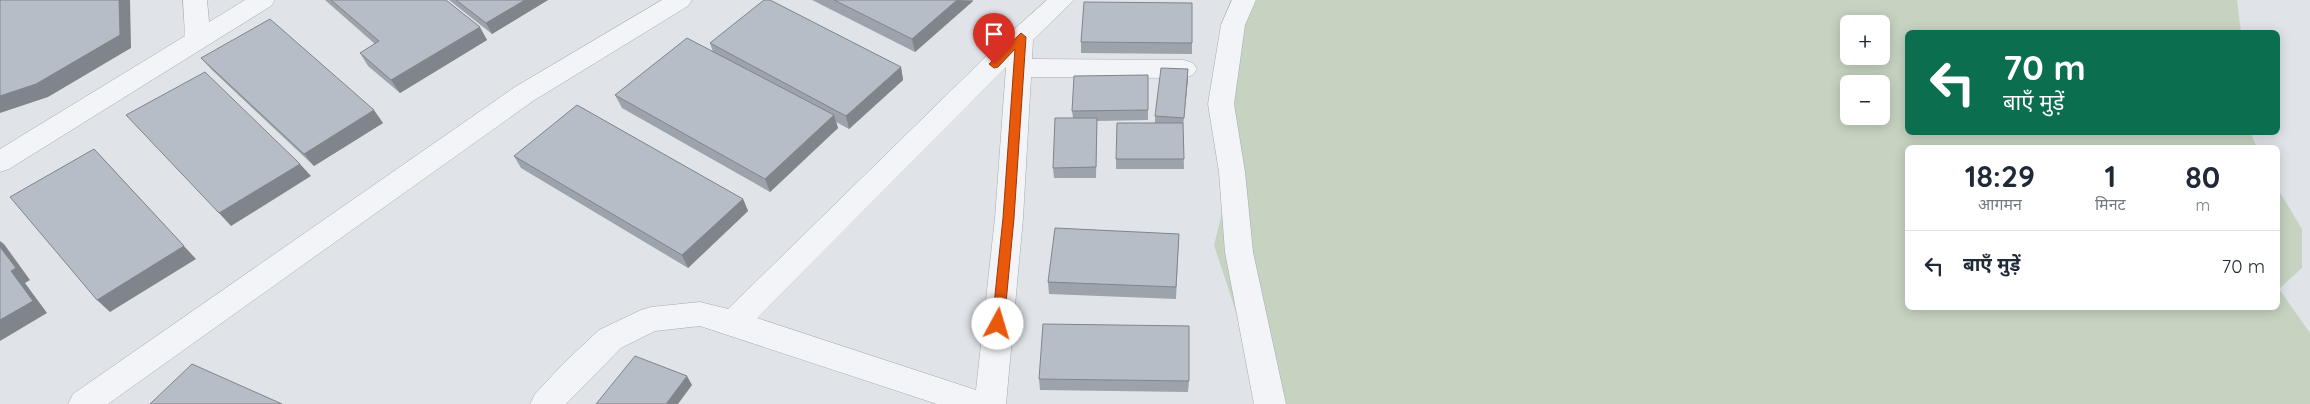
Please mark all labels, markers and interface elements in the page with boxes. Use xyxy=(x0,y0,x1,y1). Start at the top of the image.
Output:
pin xyxy=(973,13,1015,64)
map controls xyxy=(1840,15,1890,125)
button: + xyxy=(1840,15,1890,65)
icon: arrive xyxy=(980,20,1008,48)
text: 70 m xyxy=(2003,45,2086,89)
icon: left xyxy=(1920,50,1985,115)
button: − xyxy=(1840,75,1890,125)
text: बाएँ मुड़ें xyxy=(2003,88,2064,116)
text: 18:29 xyxy=(1965,157,2035,195)
text: 1 xyxy=(2104,157,2116,195)
text: 80 xyxy=(2185,158,2220,196)
text: आगमन xyxy=(1978,194,2022,214)
text: मिनट xyxy=(2095,194,2126,214)
text: m xyxy=(2195,195,2210,215)
icon: left xyxy=(1920,252,1948,280)
text: बाएँ मुड़ें xyxy=(1963,252,2020,276)
text: 70 m xyxy=(2221,254,2265,278)
position arrow xyxy=(971,297,1023,349)

